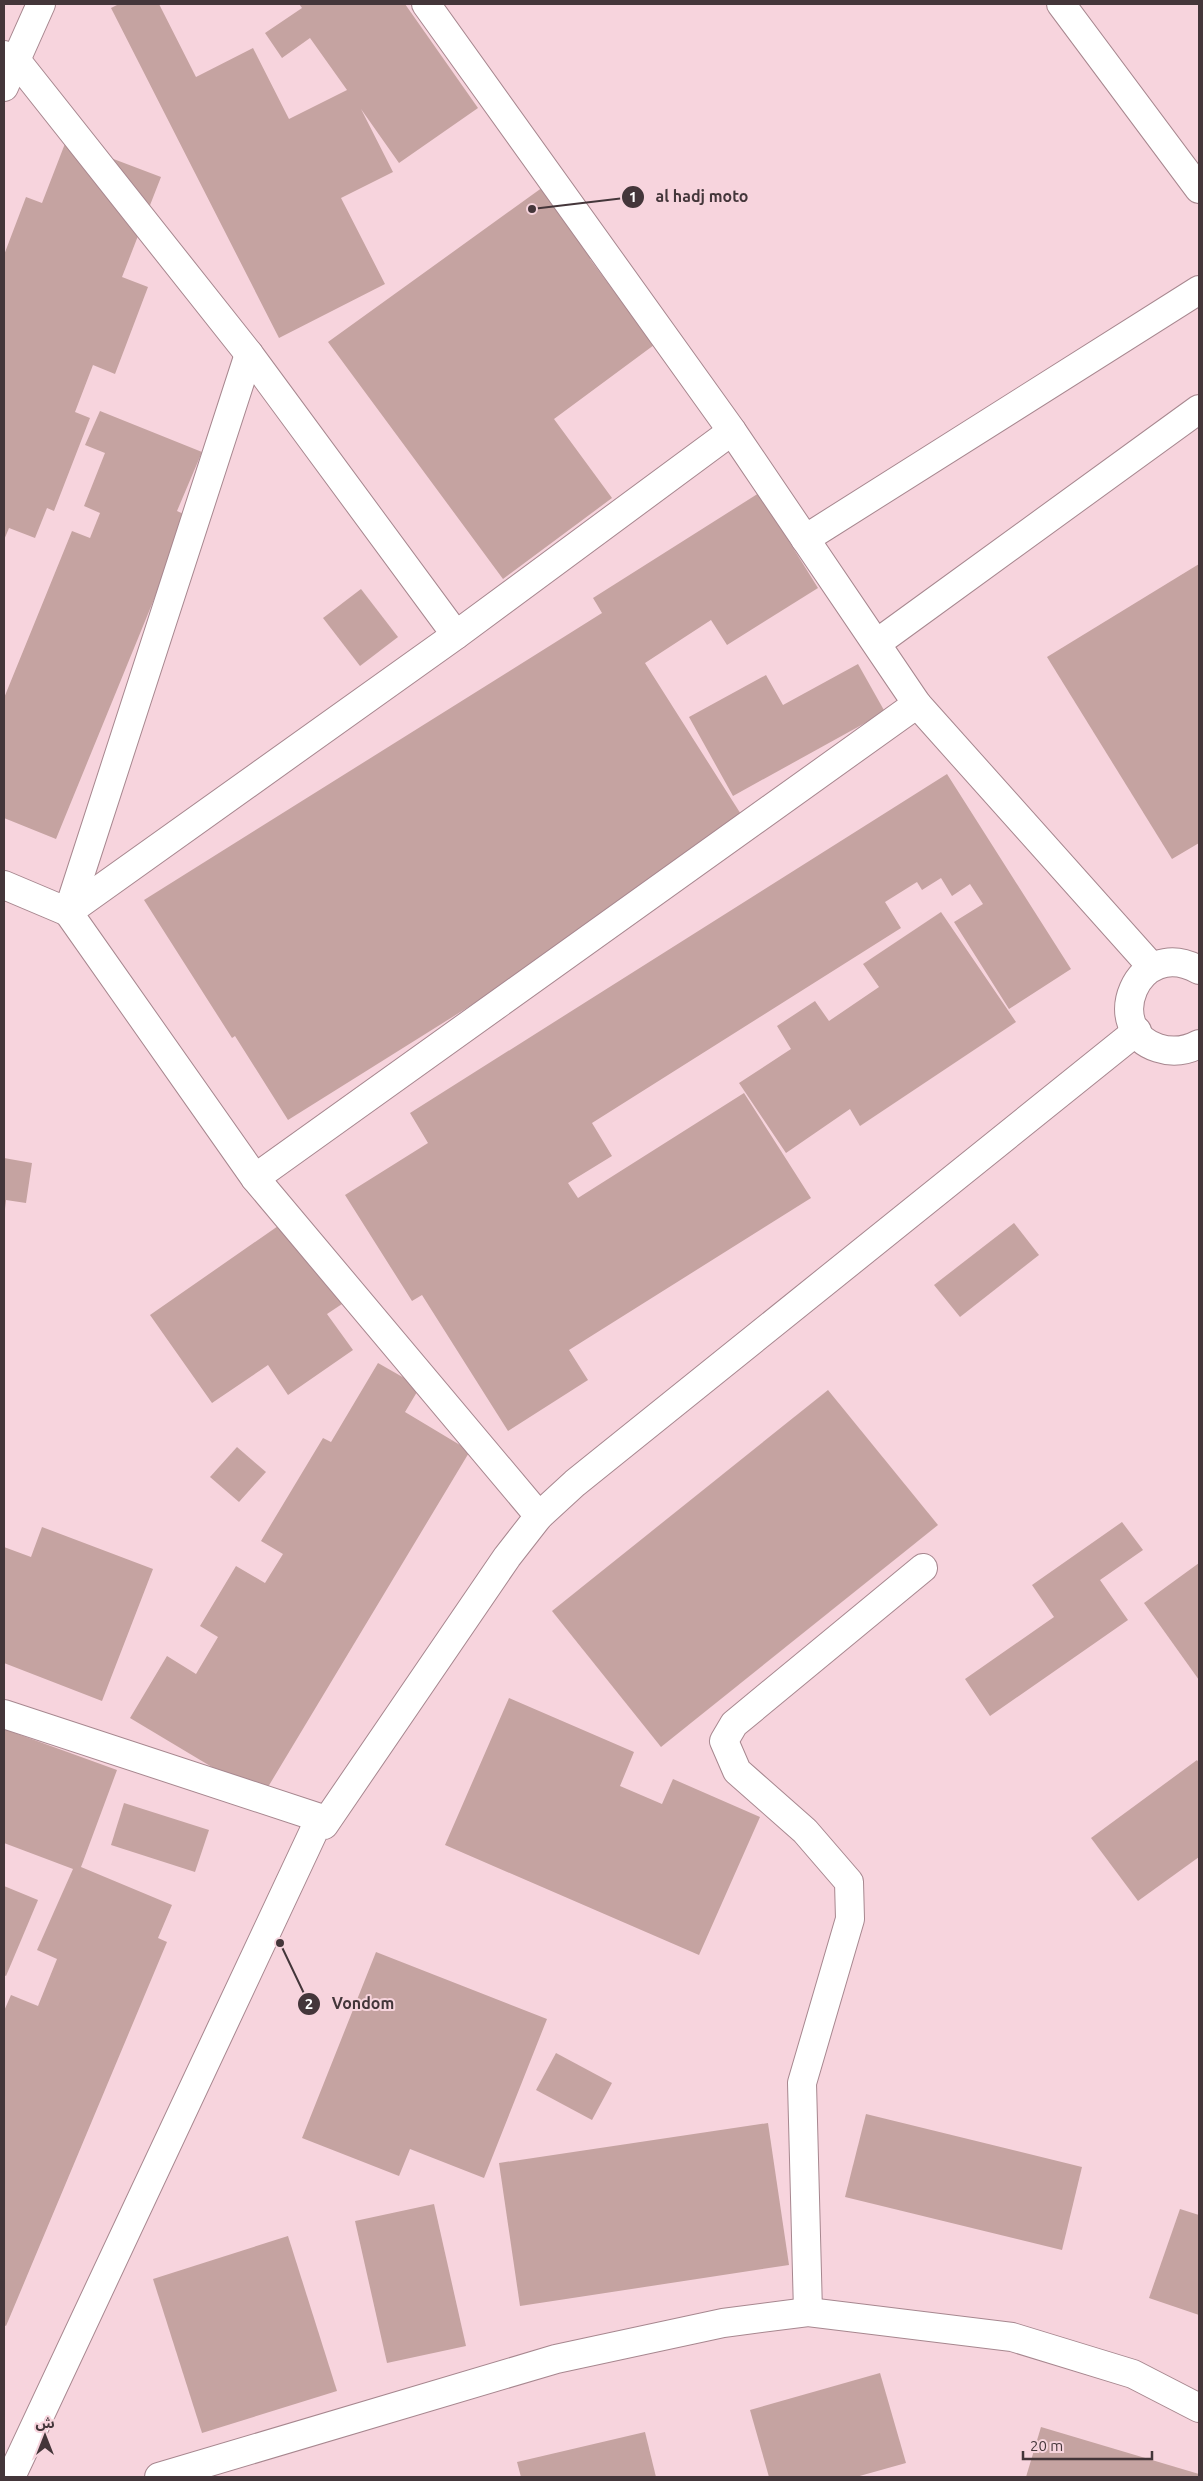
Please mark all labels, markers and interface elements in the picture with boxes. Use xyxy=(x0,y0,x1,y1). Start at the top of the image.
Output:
callout: al hadj moto xyxy=(620,181,758,212)
text: al hadj moto xyxy=(656,187,748,205)
text: 1 xyxy=(629,188,637,205)
callout: Vondom xyxy=(297,1988,404,2019)
text: Vondom xyxy=(332,1994,394,2012)
text: 2 xyxy=(305,1995,313,2012)
north arrow xyxy=(20,2411,70,2461)
text: ش xyxy=(35,2415,55,2431)
scale bar xyxy=(1023,2428,1152,2460)
text: 20 m xyxy=(1030,2437,1063,2454)

